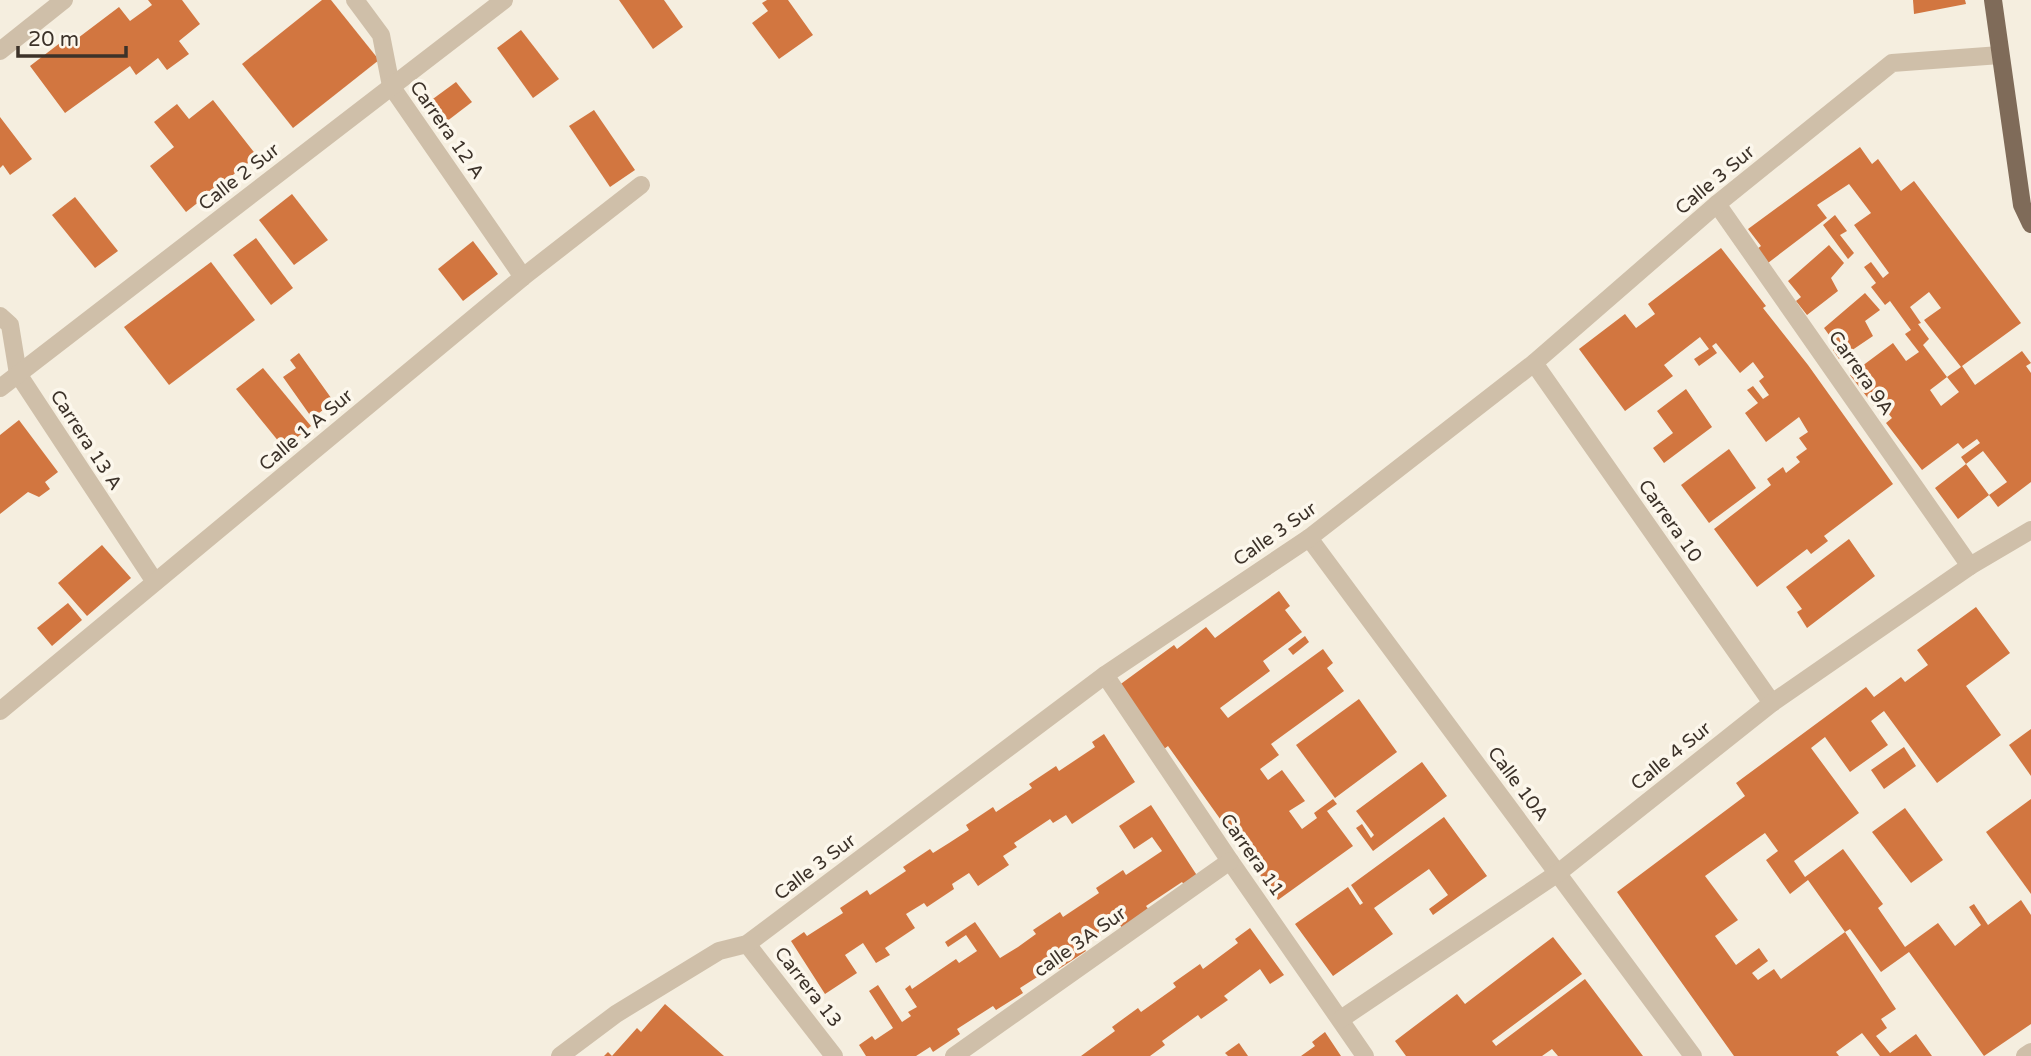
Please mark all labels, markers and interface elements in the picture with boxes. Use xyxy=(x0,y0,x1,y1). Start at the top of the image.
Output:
scale bar xyxy=(18,14,126,58)
text: 20 m xyxy=(28,27,79,52)
street label: Carrera 12 A xyxy=(405,77,489,183)
street label: Calle 2 Sur xyxy=(194,138,284,215)
street label: Calle 3 Sur xyxy=(1671,140,1760,219)
street label: Carrera 9A xyxy=(1824,327,1898,419)
street label: Calle 1 A Sur xyxy=(255,384,358,476)
street label: Carrera 13 A xyxy=(46,386,126,494)
street label: Carrera 10 xyxy=(1634,476,1706,567)
street label: Calle 3 Sur xyxy=(1229,497,1321,571)
street label: Calle 4 Sur xyxy=(1627,717,1716,795)
street label: Calle 10A xyxy=(1483,743,1553,825)
street label: Carrera 11 xyxy=(1216,810,1288,900)
street label: Calle 3 Sur xyxy=(770,829,861,905)
street label: calle 3A Sur xyxy=(1030,902,1131,982)
street label: Carrera 13 xyxy=(770,943,846,1031)

